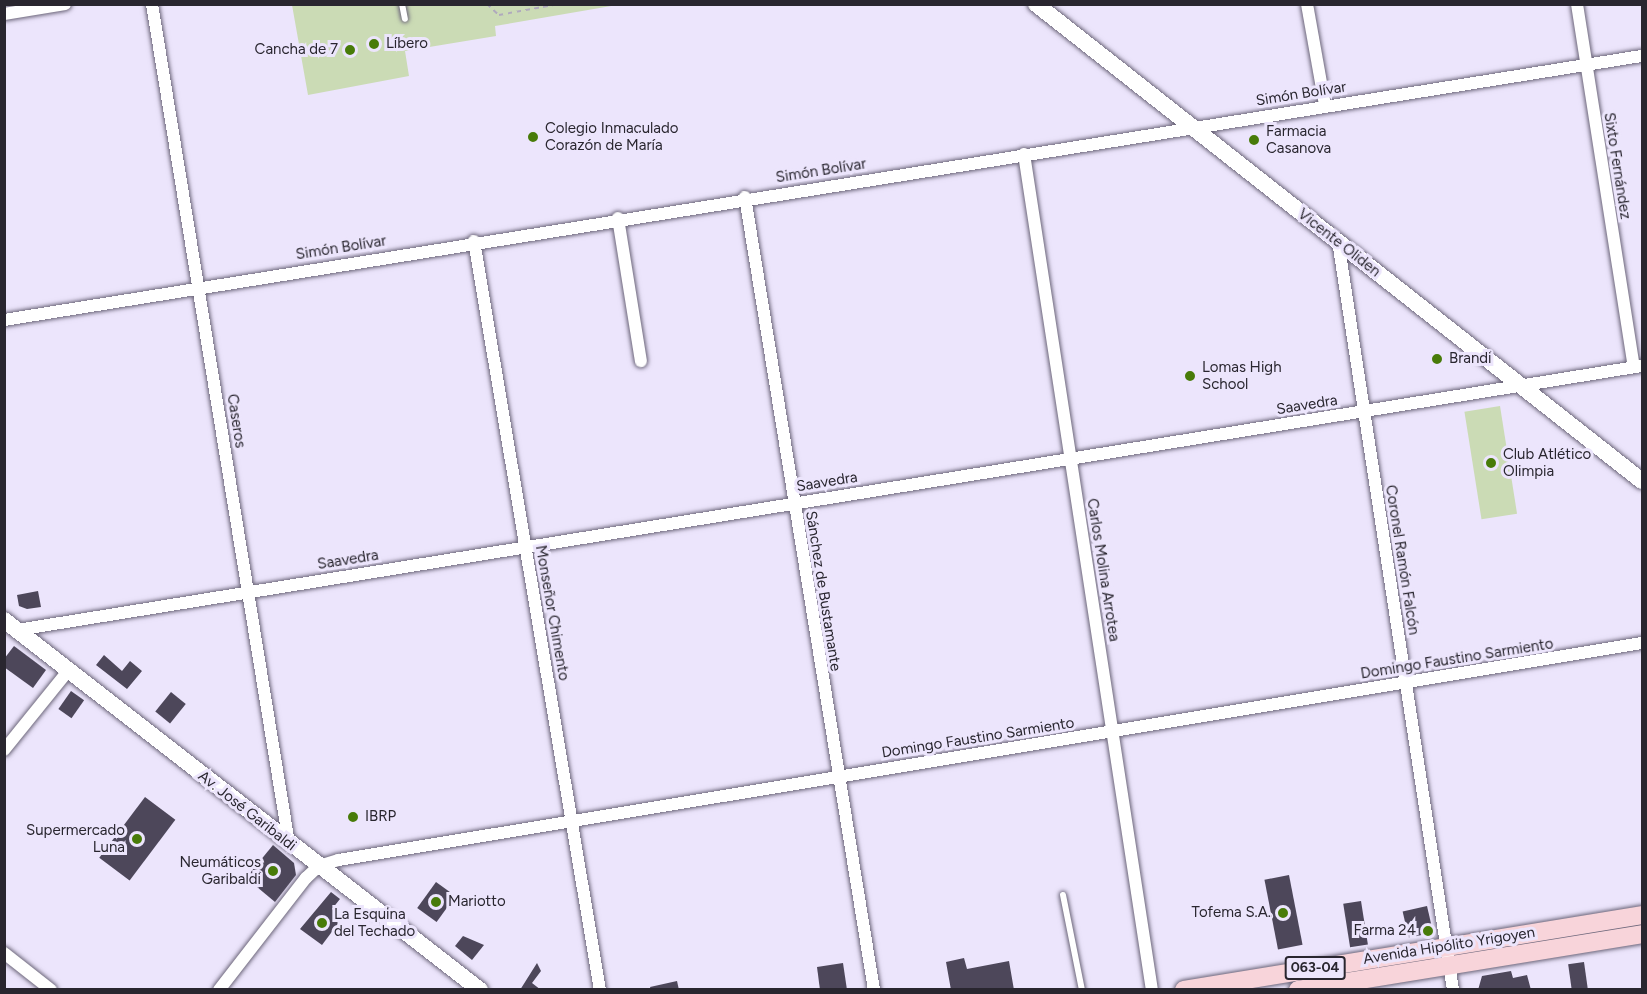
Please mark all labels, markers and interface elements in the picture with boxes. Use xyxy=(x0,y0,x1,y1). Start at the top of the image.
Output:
place label: Líbero xyxy=(386,35,428,53)
marker: Líbero xyxy=(367,37,381,51)
place label: Cancha de 7 xyxy=(255,41,338,59)
marker: Cancha de 7 xyxy=(343,43,357,57)
street label: Simón Bolívar xyxy=(1255,78,1347,110)
street label: Sixto Fernández xyxy=(1600,111,1634,221)
place label: Colegio Inmaculado Corazón de María xyxy=(545,119,678,154)
place label: Farmacia Casanova xyxy=(1266,122,1331,157)
marker: Colegio Inmaculado Corazón de María xyxy=(526,130,540,144)
marker: Farmacia Casanova xyxy=(1247,133,1261,147)
street label: Simón Bolívar xyxy=(775,155,867,187)
street label: Vicente Oliden xyxy=(1294,205,1384,281)
street label: Simón Bolívar xyxy=(295,232,387,264)
place label: Brandi xyxy=(1449,350,1492,368)
marker: Brandi xyxy=(1430,352,1444,366)
place label: Lomas High School xyxy=(1202,358,1282,393)
marker: Lomas High School xyxy=(1183,369,1197,383)
street label: Saavedra xyxy=(1275,391,1339,419)
street label: Caseros xyxy=(223,393,249,449)
place label: Club Atlético Olimpia xyxy=(1503,445,1591,480)
marker: Club Atlético Olimpia xyxy=(1484,456,1498,470)
street label: Saavedra xyxy=(795,468,859,496)
street label: Coronel Ramón Falcón xyxy=(1381,484,1423,636)
street label: Carlos Molina Arrotea xyxy=(1083,497,1123,643)
street label: Sánchez de Bustamante xyxy=(801,510,845,672)
street label: Monseñor Chimento xyxy=(531,544,573,682)
street label: Saavedra xyxy=(316,546,380,574)
street label: Domingo Faustino Sarmiento xyxy=(1359,635,1555,683)
street label: Domingo Faustino Sarmiento xyxy=(880,714,1076,762)
street label: Av. José Garibaldi xyxy=(194,767,300,855)
place label: IBRP xyxy=(365,808,396,826)
marker: IBRP xyxy=(346,810,360,824)
place label: Supermercado Luna xyxy=(26,821,125,856)
marker: Supermercado Luna xyxy=(130,832,144,846)
place label: Neumáticos Garibaldi xyxy=(179,853,261,888)
marker: Neumáticos Garibaldi xyxy=(266,864,280,878)
place label: Mariotto xyxy=(448,893,506,911)
marker: Mariotto xyxy=(429,895,443,909)
place label: Tofema S.A. xyxy=(1192,904,1271,922)
place label: La Esquina del Techado xyxy=(334,905,415,940)
marker: Tofema S.A. xyxy=(1276,906,1290,920)
marker: La Esquina del Techado xyxy=(315,916,329,930)
place label: Farma 24 xyxy=(1353,922,1416,940)
street label: Avenida Hipólito Yrigoyen xyxy=(1362,924,1536,968)
marker: Farma 24 xyxy=(1421,924,1435,938)
road number: 063-04 xyxy=(1284,957,1346,979)

